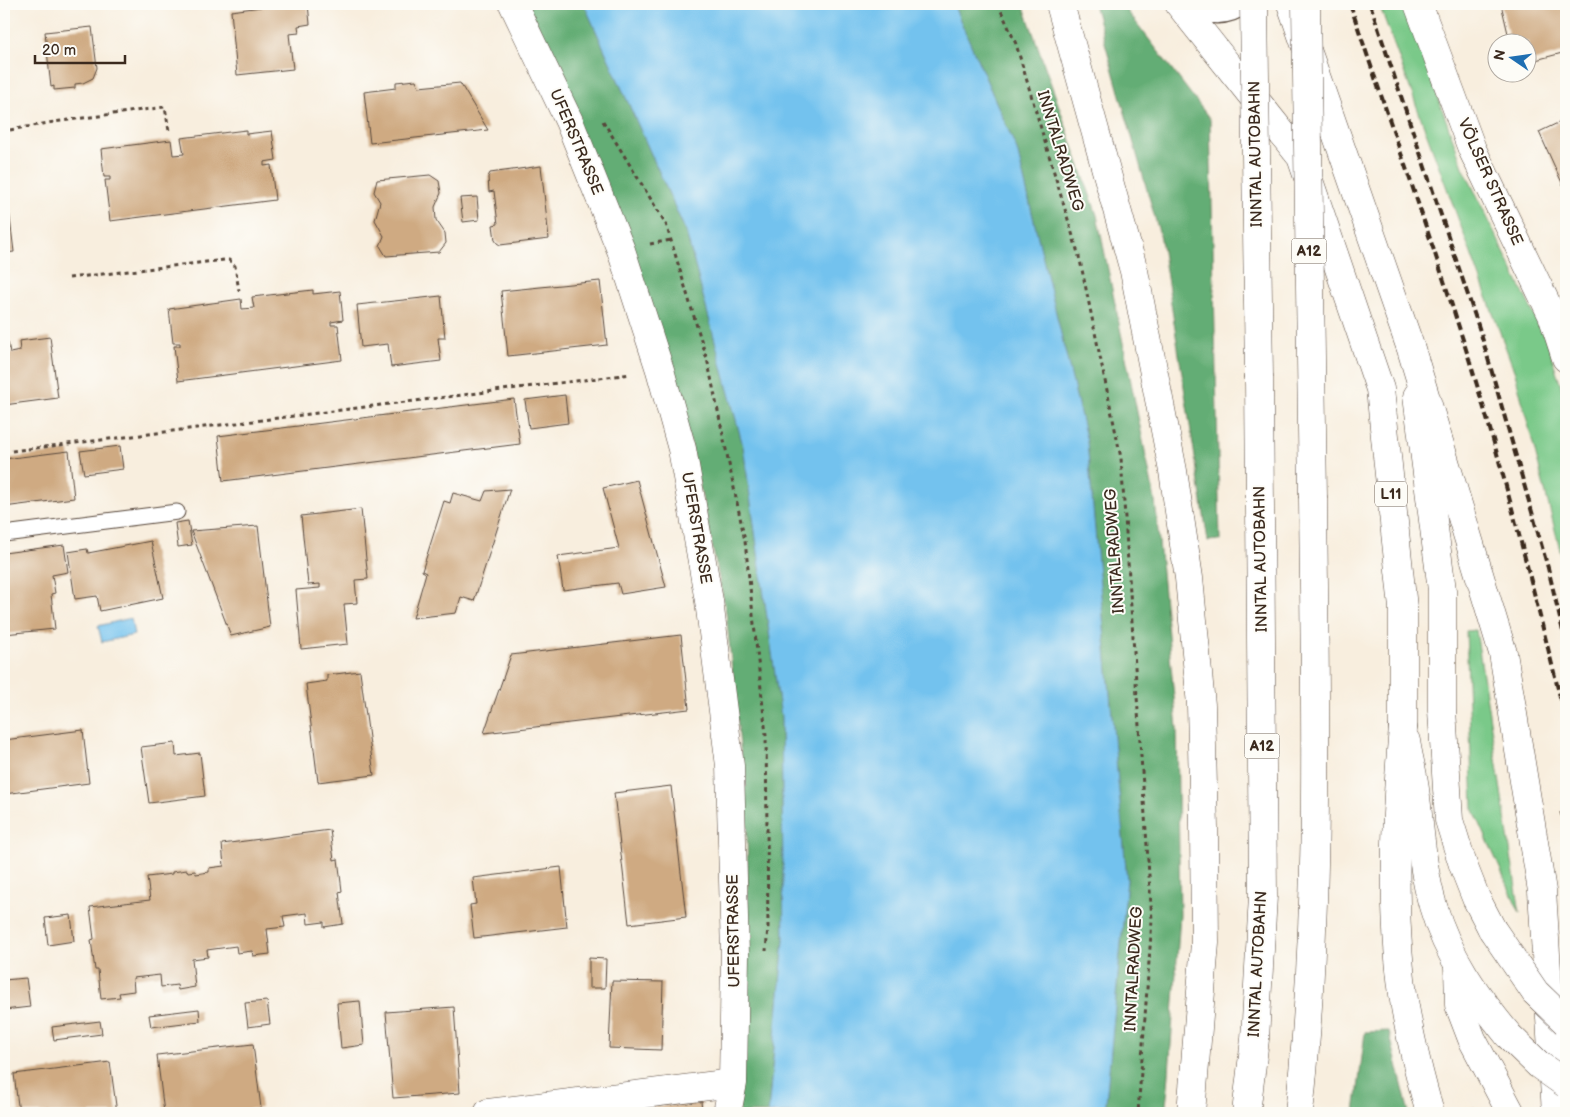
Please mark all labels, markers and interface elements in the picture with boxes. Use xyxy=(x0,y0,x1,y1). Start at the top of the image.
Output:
scale bar xyxy=(35,32,125,64)
north arrow xyxy=(1488,32,1538,82)
text: 20 m xyxy=(42,41,76,60)
text: N xyxy=(1490,48,1509,62)
street label: INNTAL AUTOBAHN xyxy=(1245,81,1267,227)
street label: UFERSTRASSE xyxy=(545,86,607,198)
street label: INNTALRADWEG xyxy=(1033,88,1087,214)
street label: VÖLSER STRASSE xyxy=(1453,115,1528,248)
road number: A12 xyxy=(1292,238,1326,264)
street label: UFERSTRASSE xyxy=(677,471,715,585)
road number: L11 xyxy=(1375,482,1407,506)
street label: INNTAL AUTOBAHN xyxy=(1250,486,1272,632)
street label: INNTALRADWEG xyxy=(1101,488,1129,614)
road number: A12 xyxy=(1244,734,1280,758)
street label: UFERSTRASSE xyxy=(724,874,744,988)
street label: INNTAL AUTOBAHN xyxy=(1245,890,1271,1038)
street label: INNTALRADWEG xyxy=(1121,906,1147,1032)

